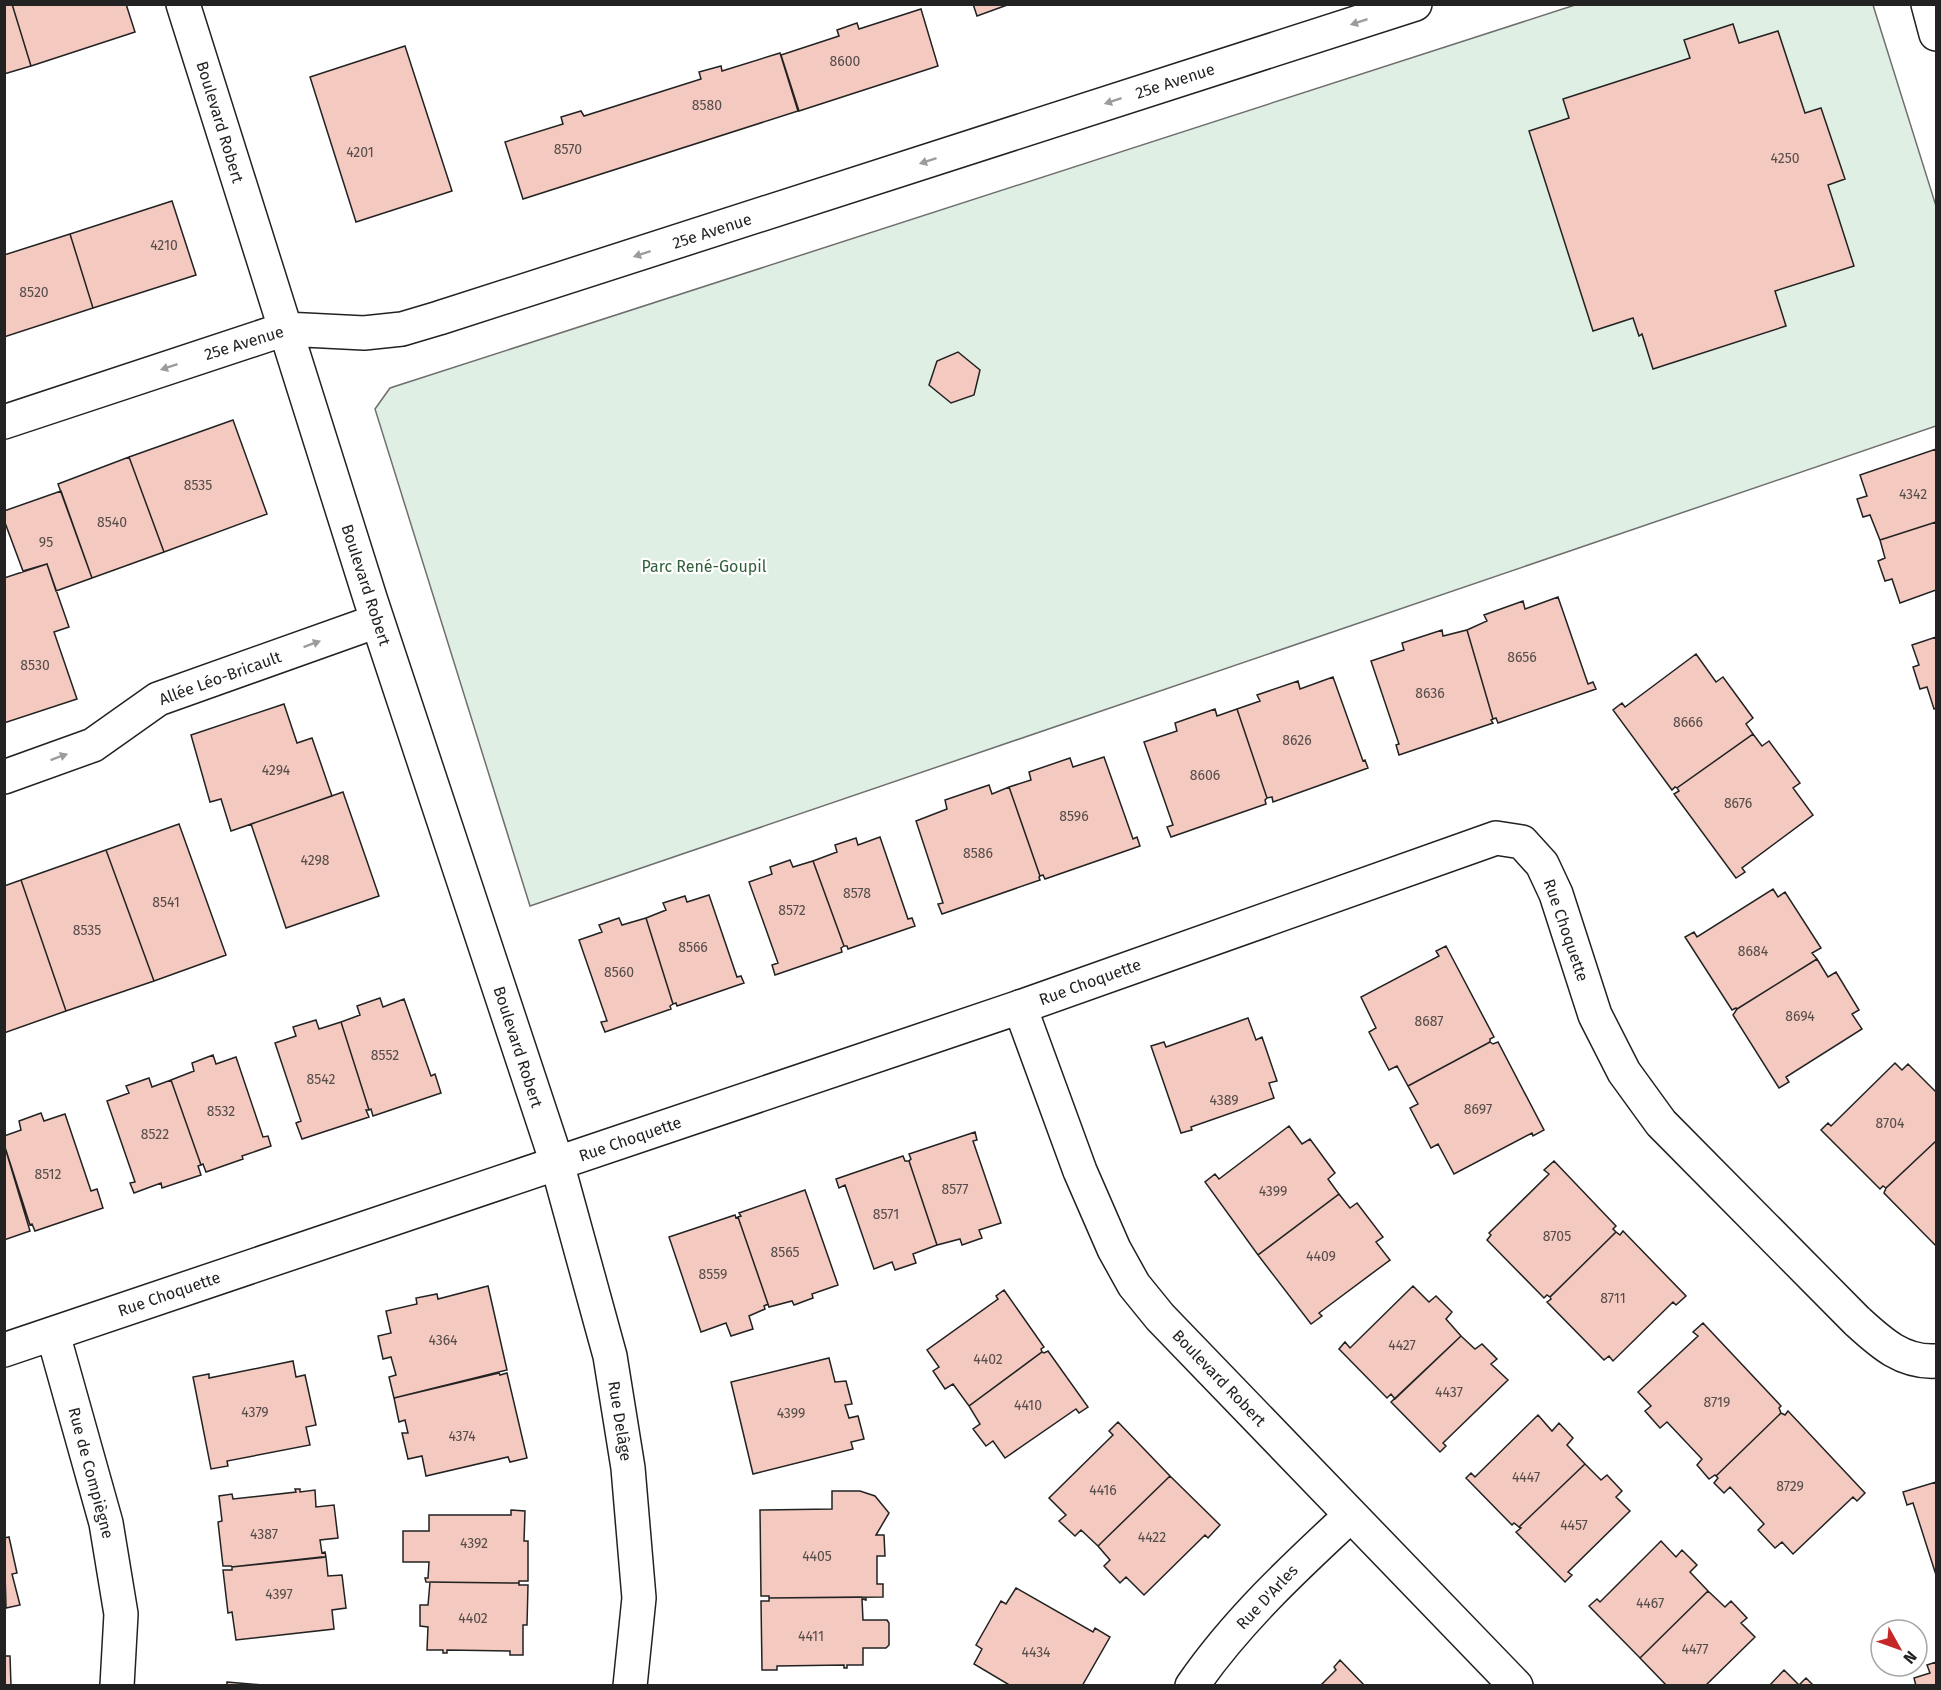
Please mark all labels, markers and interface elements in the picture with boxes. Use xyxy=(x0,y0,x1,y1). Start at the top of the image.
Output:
one-way arrow xyxy=(1350,18,1368,27)
house number: 8600 xyxy=(830,53,861,70)
street label: Boulevard Robert xyxy=(192,59,248,185)
street label: 25e Avenue xyxy=(1133,59,1217,103)
one-way arrow xyxy=(1104,96,1122,106)
house number: 8580 xyxy=(692,97,722,114)
house number: 8570 xyxy=(554,141,582,158)
house number: 4201 xyxy=(346,144,374,161)
house number: 4250 xyxy=(1771,150,1800,167)
one-way arrow xyxy=(919,157,937,167)
street label: 25e Avenue xyxy=(670,209,754,253)
house number: 4210 xyxy=(150,237,178,254)
one-way arrow xyxy=(633,249,651,259)
house number: 8520 xyxy=(19,284,49,301)
street label: 25e Avenue xyxy=(202,322,286,364)
one-way arrow xyxy=(160,363,178,372)
house number: 8535 xyxy=(184,477,212,494)
house number: 4342 xyxy=(1899,486,1927,503)
house number: 8540 xyxy=(97,514,127,531)
street label: Boulevard Robert xyxy=(337,522,395,648)
house number: 95 xyxy=(39,534,53,551)
park label: Parc René-Goupil xyxy=(642,557,767,576)
one-way arrow xyxy=(303,638,321,648)
street label: Allée Léo-Bricault xyxy=(156,647,284,709)
house number: 8656 xyxy=(1507,649,1537,666)
house number: 8530 xyxy=(20,657,50,674)
house number: 8636 xyxy=(1415,685,1445,702)
house number: 8666 xyxy=(1673,714,1703,731)
house number: 8626 xyxy=(1282,732,1312,749)
one-way arrow xyxy=(51,752,69,762)
house number: 4294 xyxy=(262,762,291,779)
house number: 8606 xyxy=(1190,767,1220,784)
house number: 8676 xyxy=(1724,795,1752,812)
house number: 8596 xyxy=(1059,808,1089,825)
house number: 8586 xyxy=(963,845,993,862)
house number: 4298 xyxy=(300,852,330,869)
street label: Rue Choquette xyxy=(1540,876,1592,984)
house number: 8578 xyxy=(843,885,871,902)
house number: 8541 xyxy=(152,894,180,911)
house number: 8572 xyxy=(778,902,806,919)
house number: 8535 xyxy=(73,922,101,939)
house number: 8566 xyxy=(678,939,708,956)
house number: 8684 xyxy=(1738,943,1769,960)
street label: Rue Choquette xyxy=(1036,955,1144,1009)
house number: 8560 xyxy=(604,964,634,981)
street label: Boulevard Robert xyxy=(489,984,547,1110)
house number: 8694 xyxy=(1785,1008,1815,1025)
house number: 8687 xyxy=(1415,1013,1443,1030)
house number: 8552 xyxy=(371,1047,399,1064)
house number: 8542 xyxy=(307,1071,335,1088)
house number: 4389 xyxy=(1209,1092,1239,1109)
house number: 8697 xyxy=(1464,1101,1492,1118)
house number: 8532 xyxy=(207,1103,235,1120)
street label: Rue Choquette xyxy=(576,1113,684,1165)
house number: 8704 xyxy=(1876,1115,1905,1132)
house number: 8522 xyxy=(141,1126,169,1143)
house number: 8512 xyxy=(34,1166,62,1183)
house number: 8577 xyxy=(942,1181,968,1198)
house number: 4399 xyxy=(1259,1183,1287,1200)
house number: 8571 xyxy=(873,1206,899,1223)
house number: 8705 xyxy=(1543,1228,1571,1245)
house number: 8565 xyxy=(770,1244,800,1261)
house number: 4409 xyxy=(1306,1248,1336,1265)
house number: 8559 xyxy=(699,1266,727,1283)
street label: Rue Choquette xyxy=(115,1268,223,1320)
house number: 8711 xyxy=(1600,1290,1626,1307)
street label: Boulevard Robert xyxy=(1168,1326,1270,1430)
house number: 4364 xyxy=(428,1332,458,1349)
house number: 4427 xyxy=(1388,1337,1416,1354)
house number: 4402 xyxy=(973,1351,1003,1368)
street label: Rue Delâge xyxy=(604,1380,636,1462)
house number: 4437 xyxy=(1435,1384,1463,1401)
house number: 8719 xyxy=(1704,1394,1730,1411)
house number: 4410 xyxy=(1014,1397,1042,1414)
house number: 4379 xyxy=(241,1404,269,1421)
street label: Rue de Compiègne xyxy=(64,1405,118,1541)
house number: 4399 xyxy=(777,1405,805,1422)
house number: 4374 xyxy=(448,1428,476,1445)
house number: 4447 xyxy=(1512,1469,1540,1486)
house number: 8729 xyxy=(1776,1478,1804,1495)
house number: 4416 xyxy=(1089,1482,1117,1499)
house number: 4457 xyxy=(1560,1517,1588,1534)
house number: 4387 xyxy=(250,1526,278,1543)
house number: 4422 xyxy=(1138,1529,1166,1546)
house number: 4392 xyxy=(460,1535,488,1552)
house number: 4405 xyxy=(802,1548,832,1565)
street label: Rue D'Arles xyxy=(1232,1561,1302,1633)
house number: 4397 xyxy=(265,1586,293,1603)
house number: 4467 xyxy=(1636,1595,1664,1612)
house number: 4402 xyxy=(458,1610,488,1627)
north arrow xyxy=(1869,1618,1929,1678)
house number: 4411 xyxy=(798,1628,824,1645)
house number: 4477 xyxy=(1682,1641,1709,1658)
house number: 4434 xyxy=(1021,1644,1051,1661)
text: N xyxy=(1899,1647,1921,1667)

